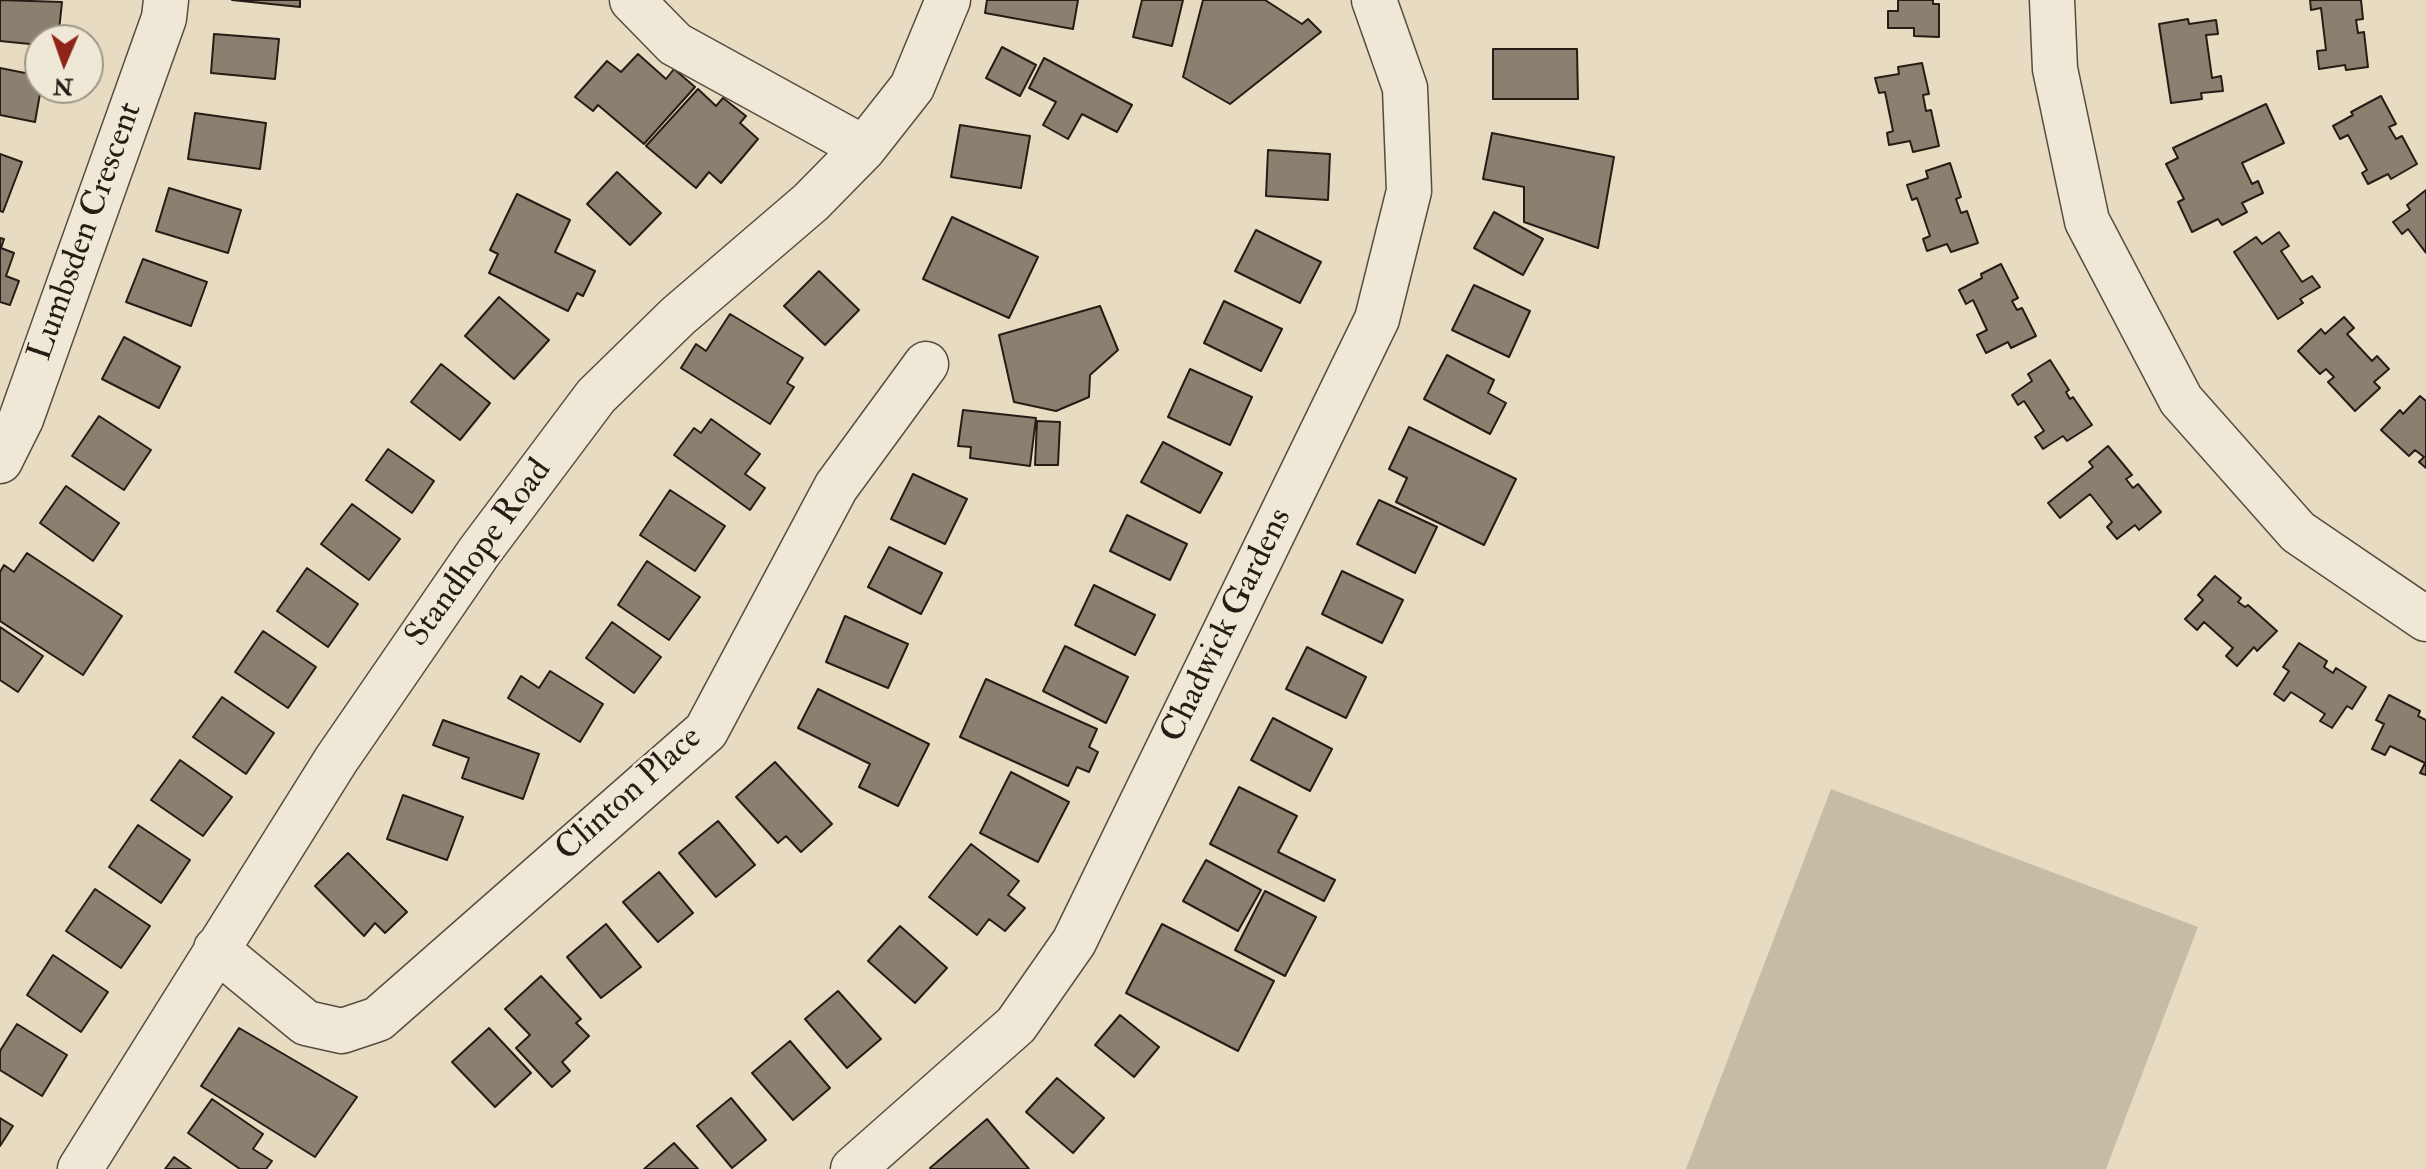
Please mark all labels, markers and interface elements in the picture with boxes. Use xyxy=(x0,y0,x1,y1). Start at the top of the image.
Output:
north arrow xyxy=(24,24,104,104)
text: N xyxy=(53,72,74,100)
street label: Lumbsden Crescent xyxy=(21,97,153,367)
street label: Standhope Road xyxy=(398,452,562,656)
street label: Chadwick Gardens xyxy=(1154,502,1302,750)
street label: Clinton Place xyxy=(549,719,711,871)

